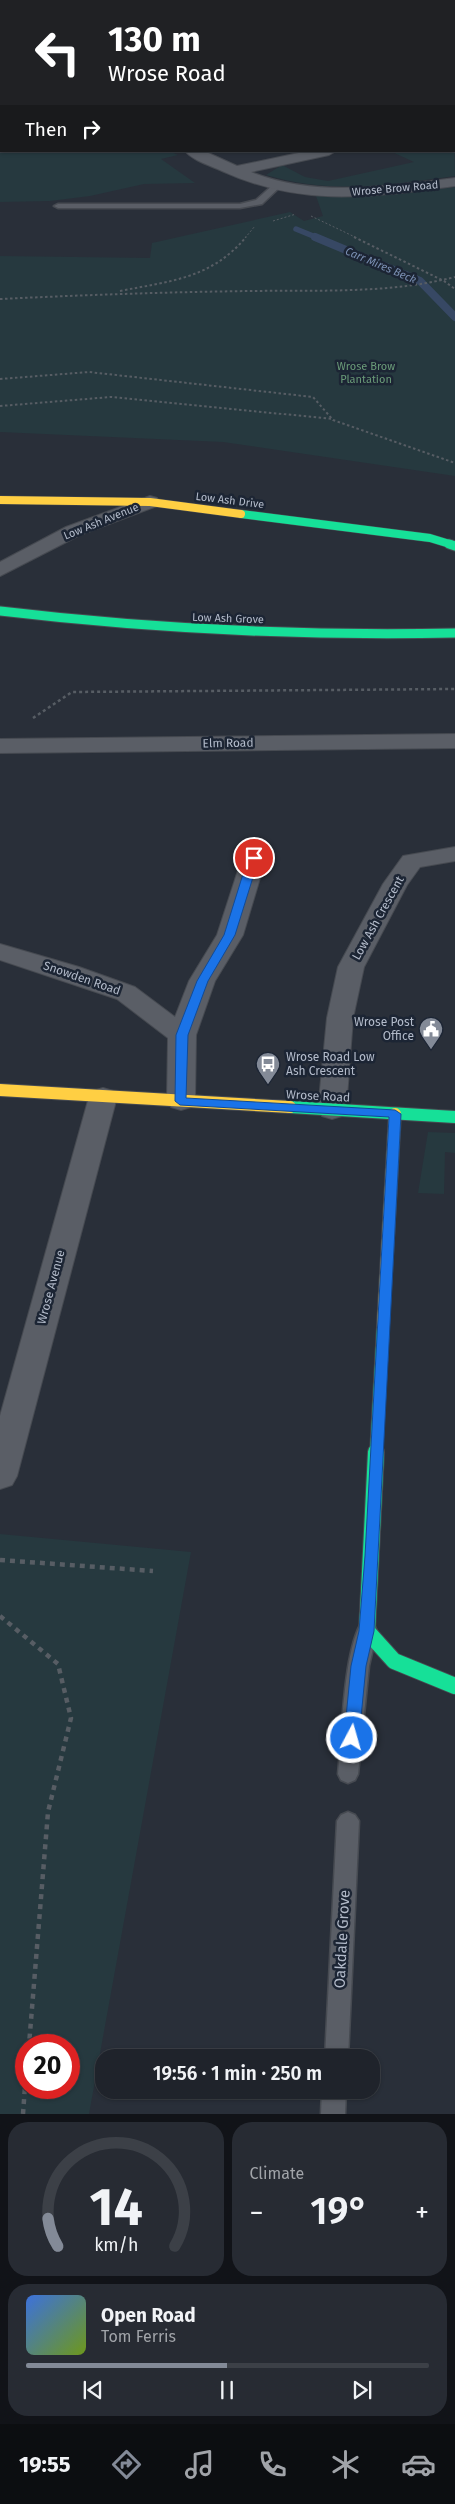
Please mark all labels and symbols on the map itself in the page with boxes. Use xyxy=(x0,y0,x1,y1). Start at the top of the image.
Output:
street label: Wrose Brow Road xyxy=(351,178,439,199)
water label: Carr Mires Beck xyxy=(343,245,418,286)
park label: Wrose Brow Plantation xyxy=(337,360,395,386)
street label: Low Ash Drive xyxy=(195,490,265,511)
street label: Low Ash Avenue xyxy=(62,500,141,542)
street label: Low Ash Grove xyxy=(192,611,264,626)
street label: Elm Road xyxy=(202,736,254,750)
pin xyxy=(233,837,275,879)
street label: Low Ash Crescent xyxy=(349,873,407,962)
street label: Snowden Road xyxy=(42,958,122,998)
place label: Wrose Post Office xyxy=(354,1015,415,1043)
public building icon: Wrose Post Office xyxy=(418,1016,444,1050)
place label: Wrose Road Low Ash Crescent xyxy=(286,1050,375,1078)
bus stop icon: Wrose Road Low Ash Crescent xyxy=(255,1051,281,1085)
street label: Wrose Road xyxy=(286,1087,350,1105)
street label: Wrose Avenue xyxy=(34,1248,68,1326)
position arrow xyxy=(325,1711,377,1763)
street label: Oakdale Grove xyxy=(330,1889,354,1989)
speed limit sign: 20 xyxy=(15,2034,80,2099)

